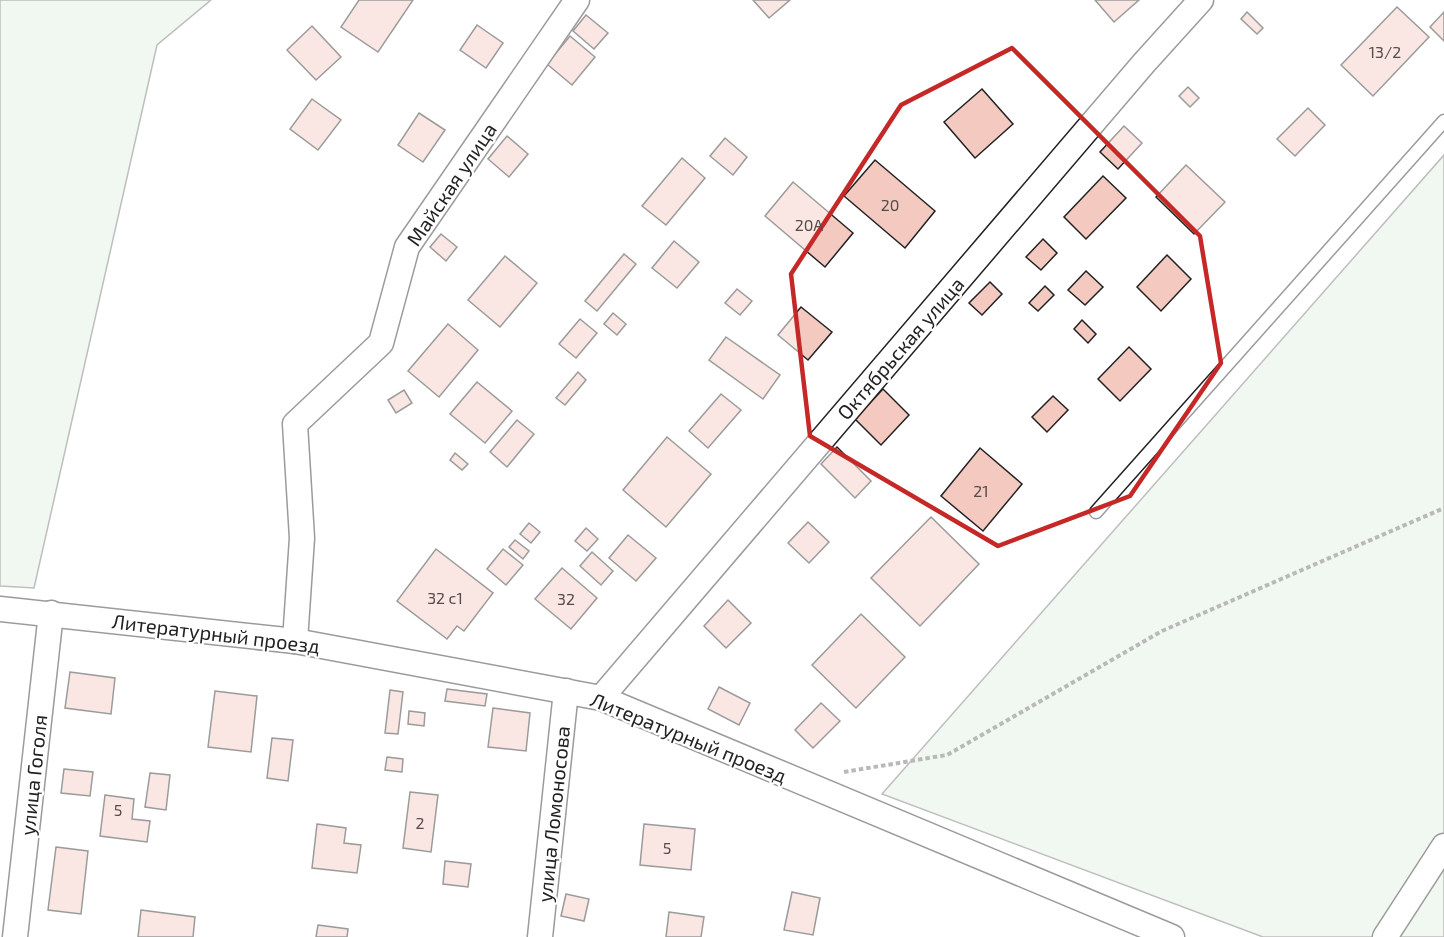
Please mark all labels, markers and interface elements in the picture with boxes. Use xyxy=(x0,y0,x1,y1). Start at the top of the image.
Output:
house number: 13/2 xyxy=(1369,42,1401,61)
street label: Майская улица xyxy=(401,118,502,251)
house number: 20 xyxy=(881,195,899,214)
house number: 20А xyxy=(795,215,823,234)
street label: Октябрьская улица xyxy=(832,272,969,425)
house number: 21 xyxy=(973,481,989,500)
house number: 32 с1 xyxy=(427,588,463,607)
house number: 32 xyxy=(557,589,575,608)
street label: Литературный проезд xyxy=(111,608,321,659)
street label: Литературный проезд xyxy=(587,687,790,788)
street label: улица Гоголя xyxy=(15,713,52,837)
street label: улица Ломоносова xyxy=(532,725,575,904)
house number: 5 xyxy=(114,800,122,819)
house number: 2 xyxy=(416,813,425,832)
house number: 5 xyxy=(663,838,671,857)

